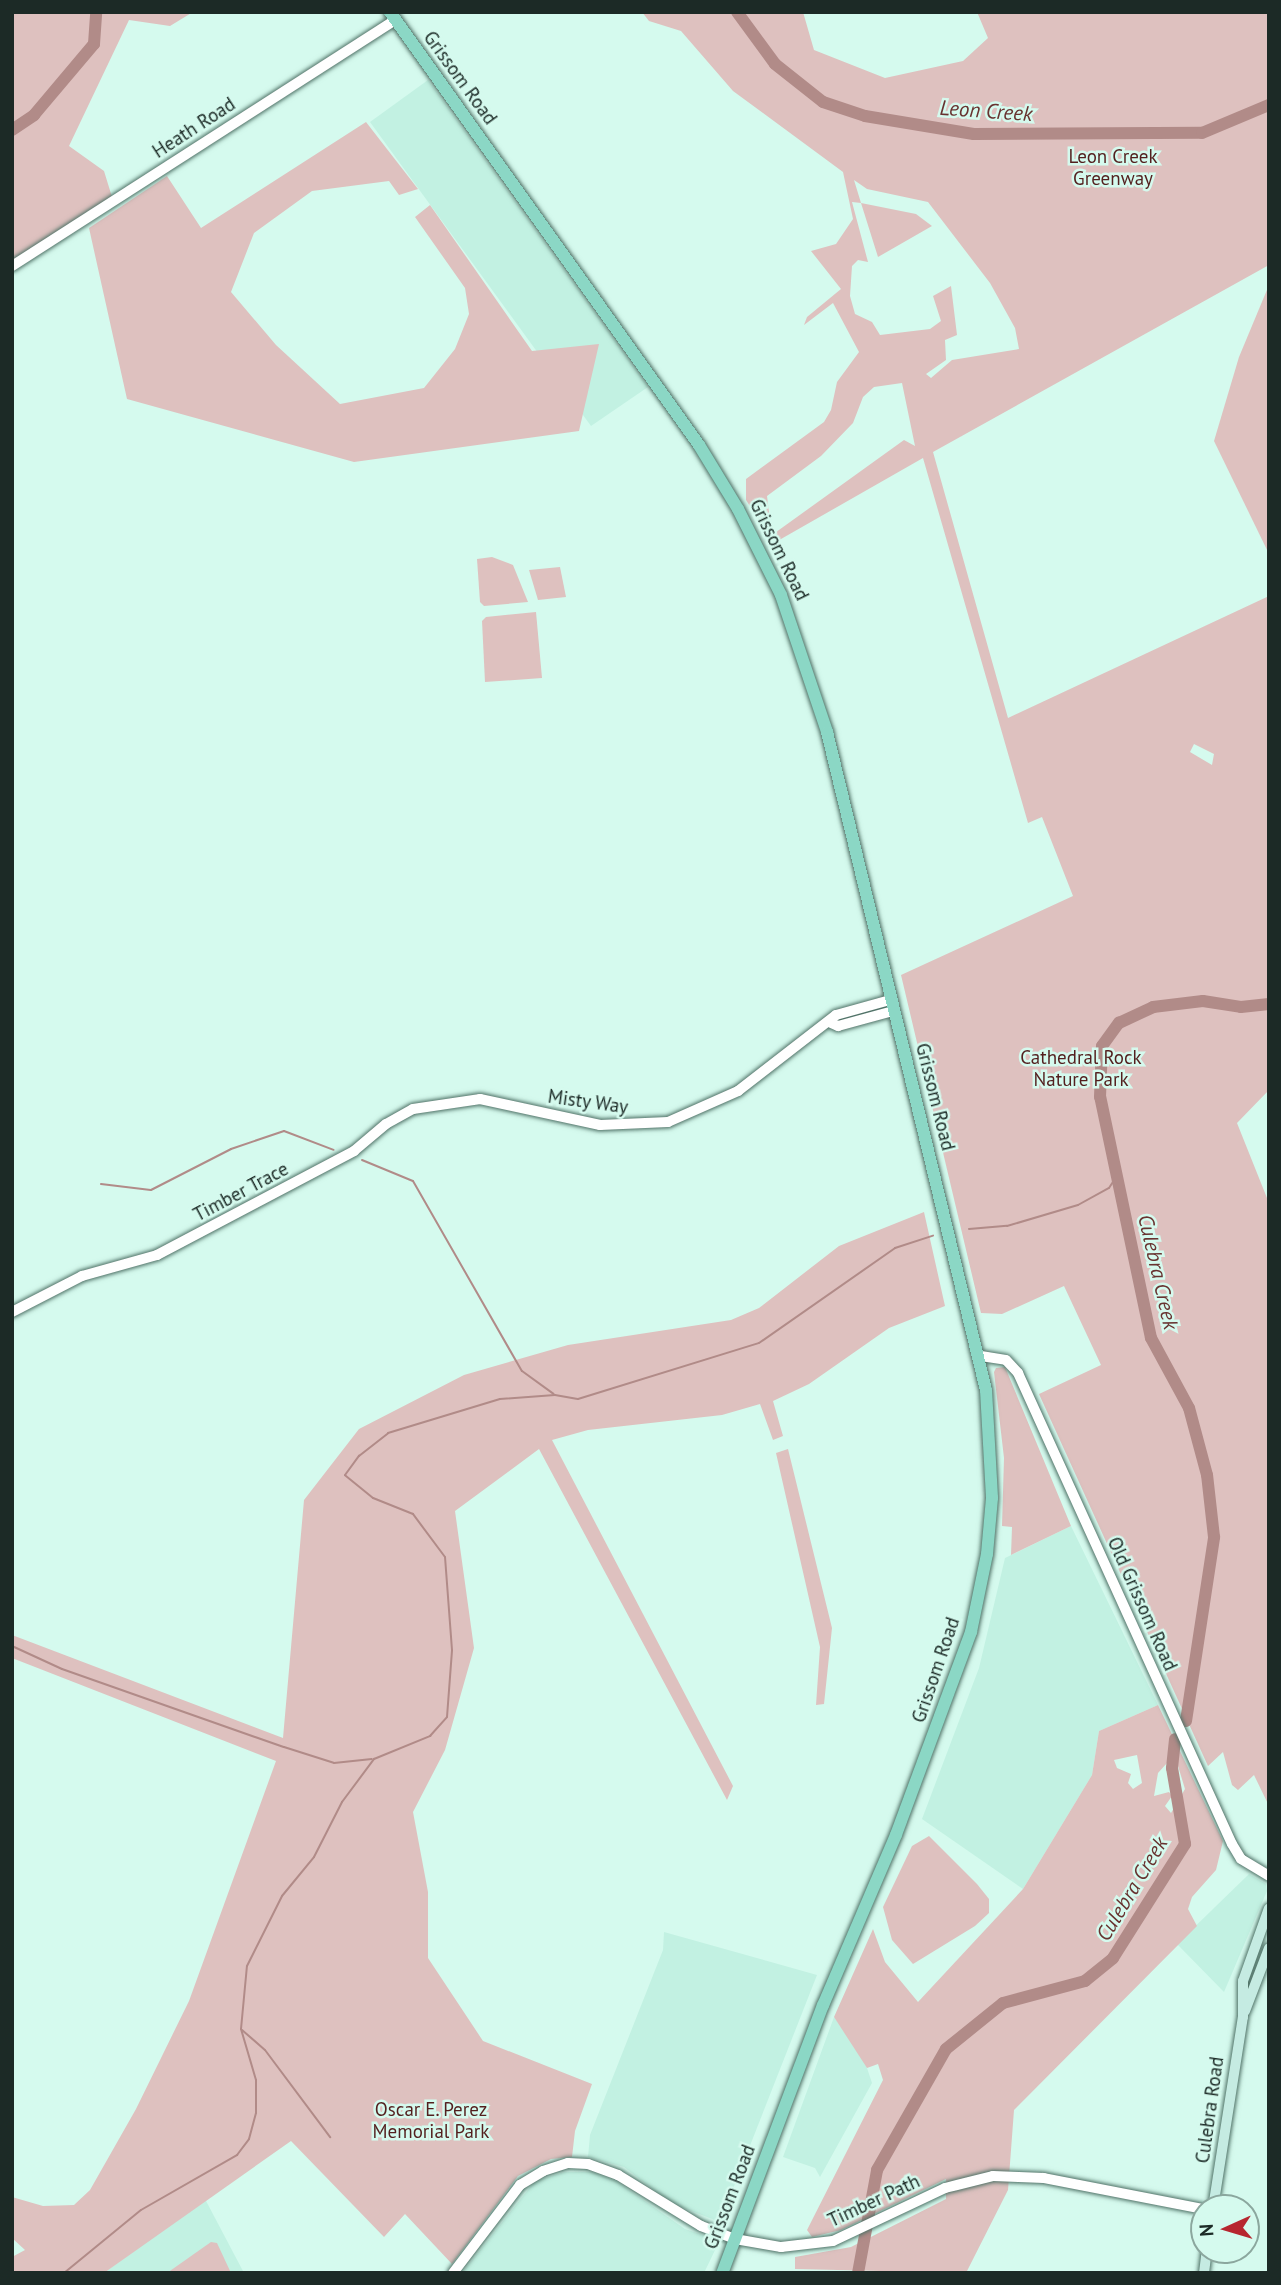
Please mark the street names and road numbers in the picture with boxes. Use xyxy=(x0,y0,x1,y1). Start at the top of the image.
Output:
street label: Grissom Road xyxy=(418,27,502,129)
street label: Heath Road xyxy=(148,93,240,163)
street label: Grissom Road xyxy=(745,496,813,604)
street label: Grissom Road xyxy=(911,1041,959,1153)
street label: Misty Way xyxy=(546,1085,630,1119)
street label: Timber Trace xyxy=(189,1157,293,1227)
street label: Old Grissom Road xyxy=(1102,1534,1182,1674)
street label: Grissom Road xyxy=(907,1614,965,1726)
street label: Culebra Road xyxy=(1191,2055,1229,2165)
street label: Grissom Road xyxy=(700,2142,760,2252)
street label: Timber Path xyxy=(824,2170,924,2232)

